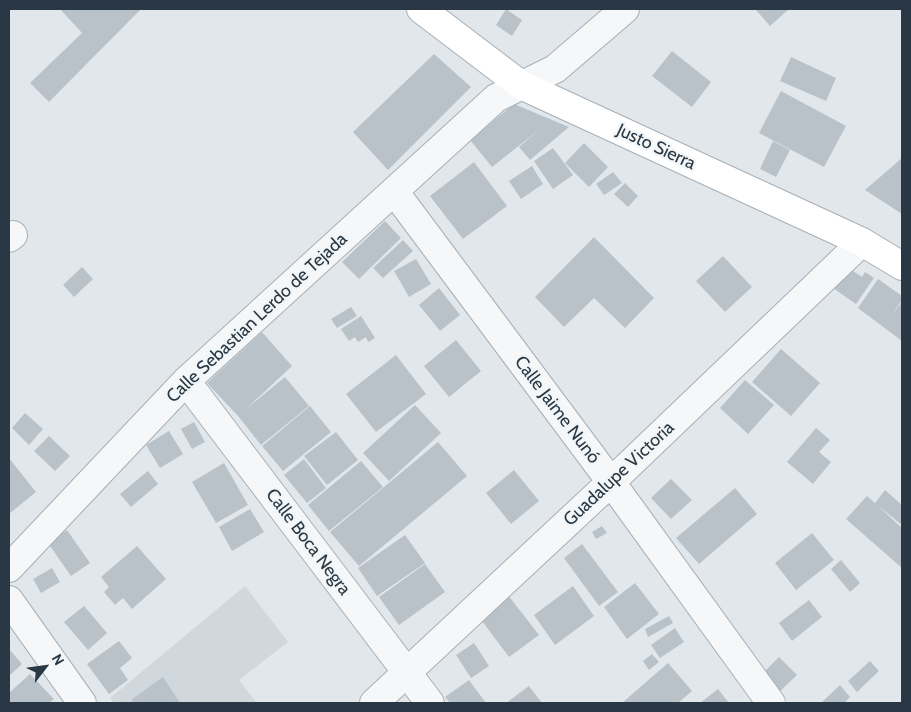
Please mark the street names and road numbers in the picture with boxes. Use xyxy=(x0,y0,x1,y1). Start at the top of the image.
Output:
street label: Justo Sierra xyxy=(613,119,699,175)
street label: Calle Sebastian Lerdo de Tejada xyxy=(162,229,352,407)
street label: Calle Jaime Nunó xyxy=(510,352,604,468)
street label: Guadalupe Victoria xyxy=(559,417,679,531)
street label: Calle Boca Negra xyxy=(261,485,355,599)

